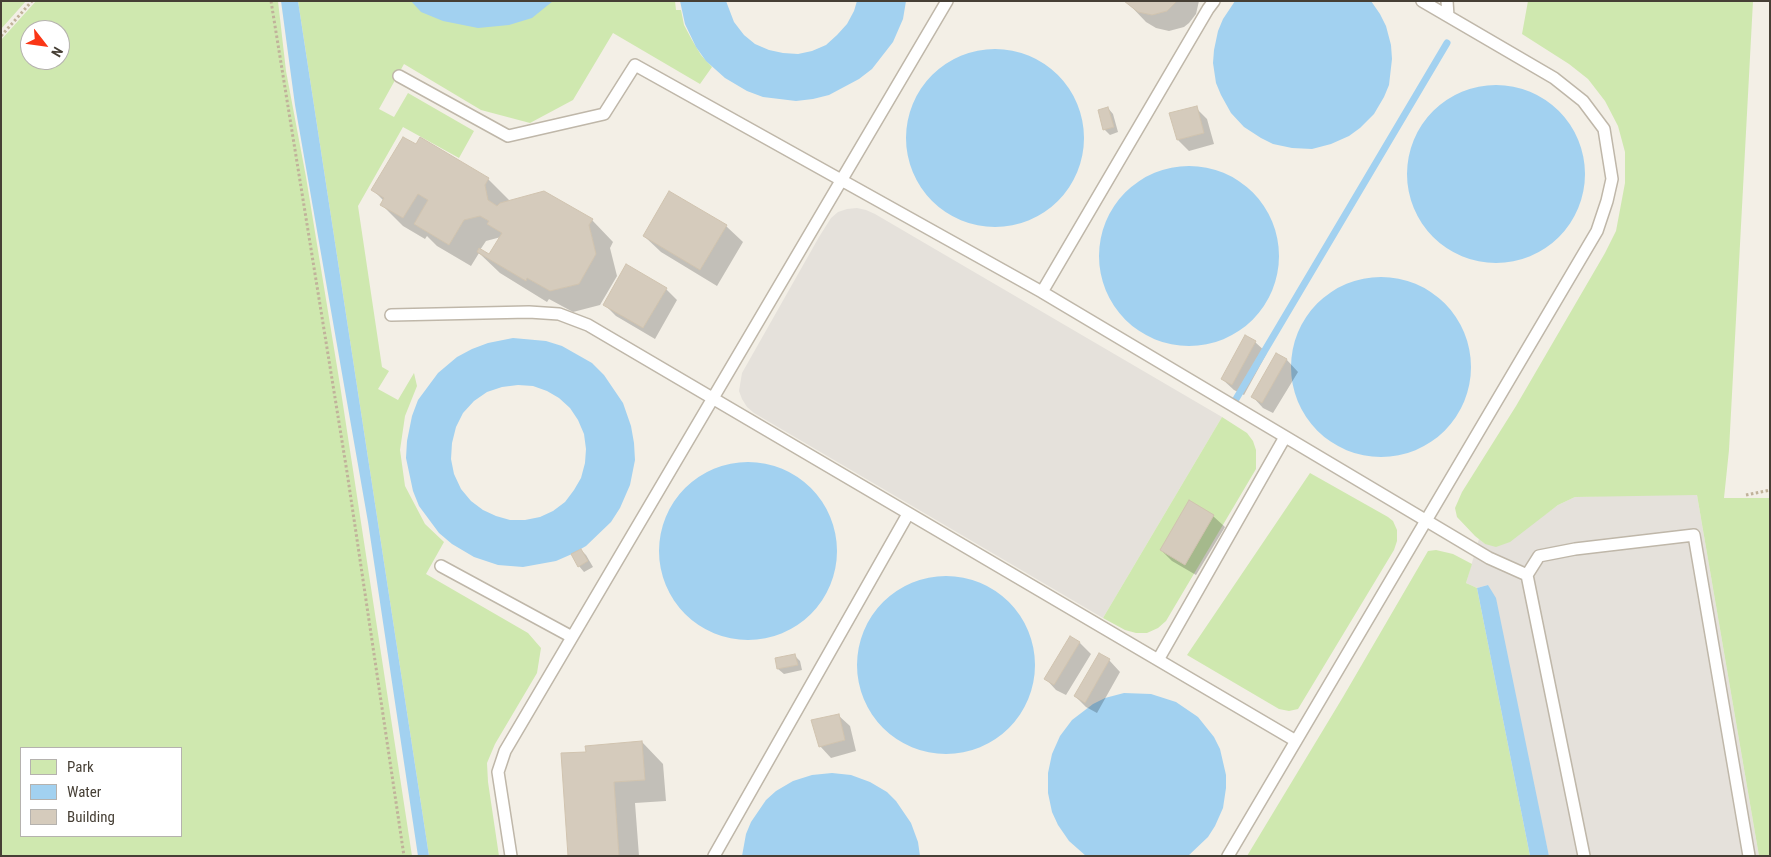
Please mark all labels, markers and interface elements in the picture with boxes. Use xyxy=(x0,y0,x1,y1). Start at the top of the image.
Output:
north arrow xyxy=(20,20,70,70)
text: N xyxy=(48,44,66,60)
legend xyxy=(20,747,182,837)
text: Park xyxy=(67,758,94,776)
text: Water xyxy=(67,783,101,801)
text: Building xyxy=(67,808,115,826)

